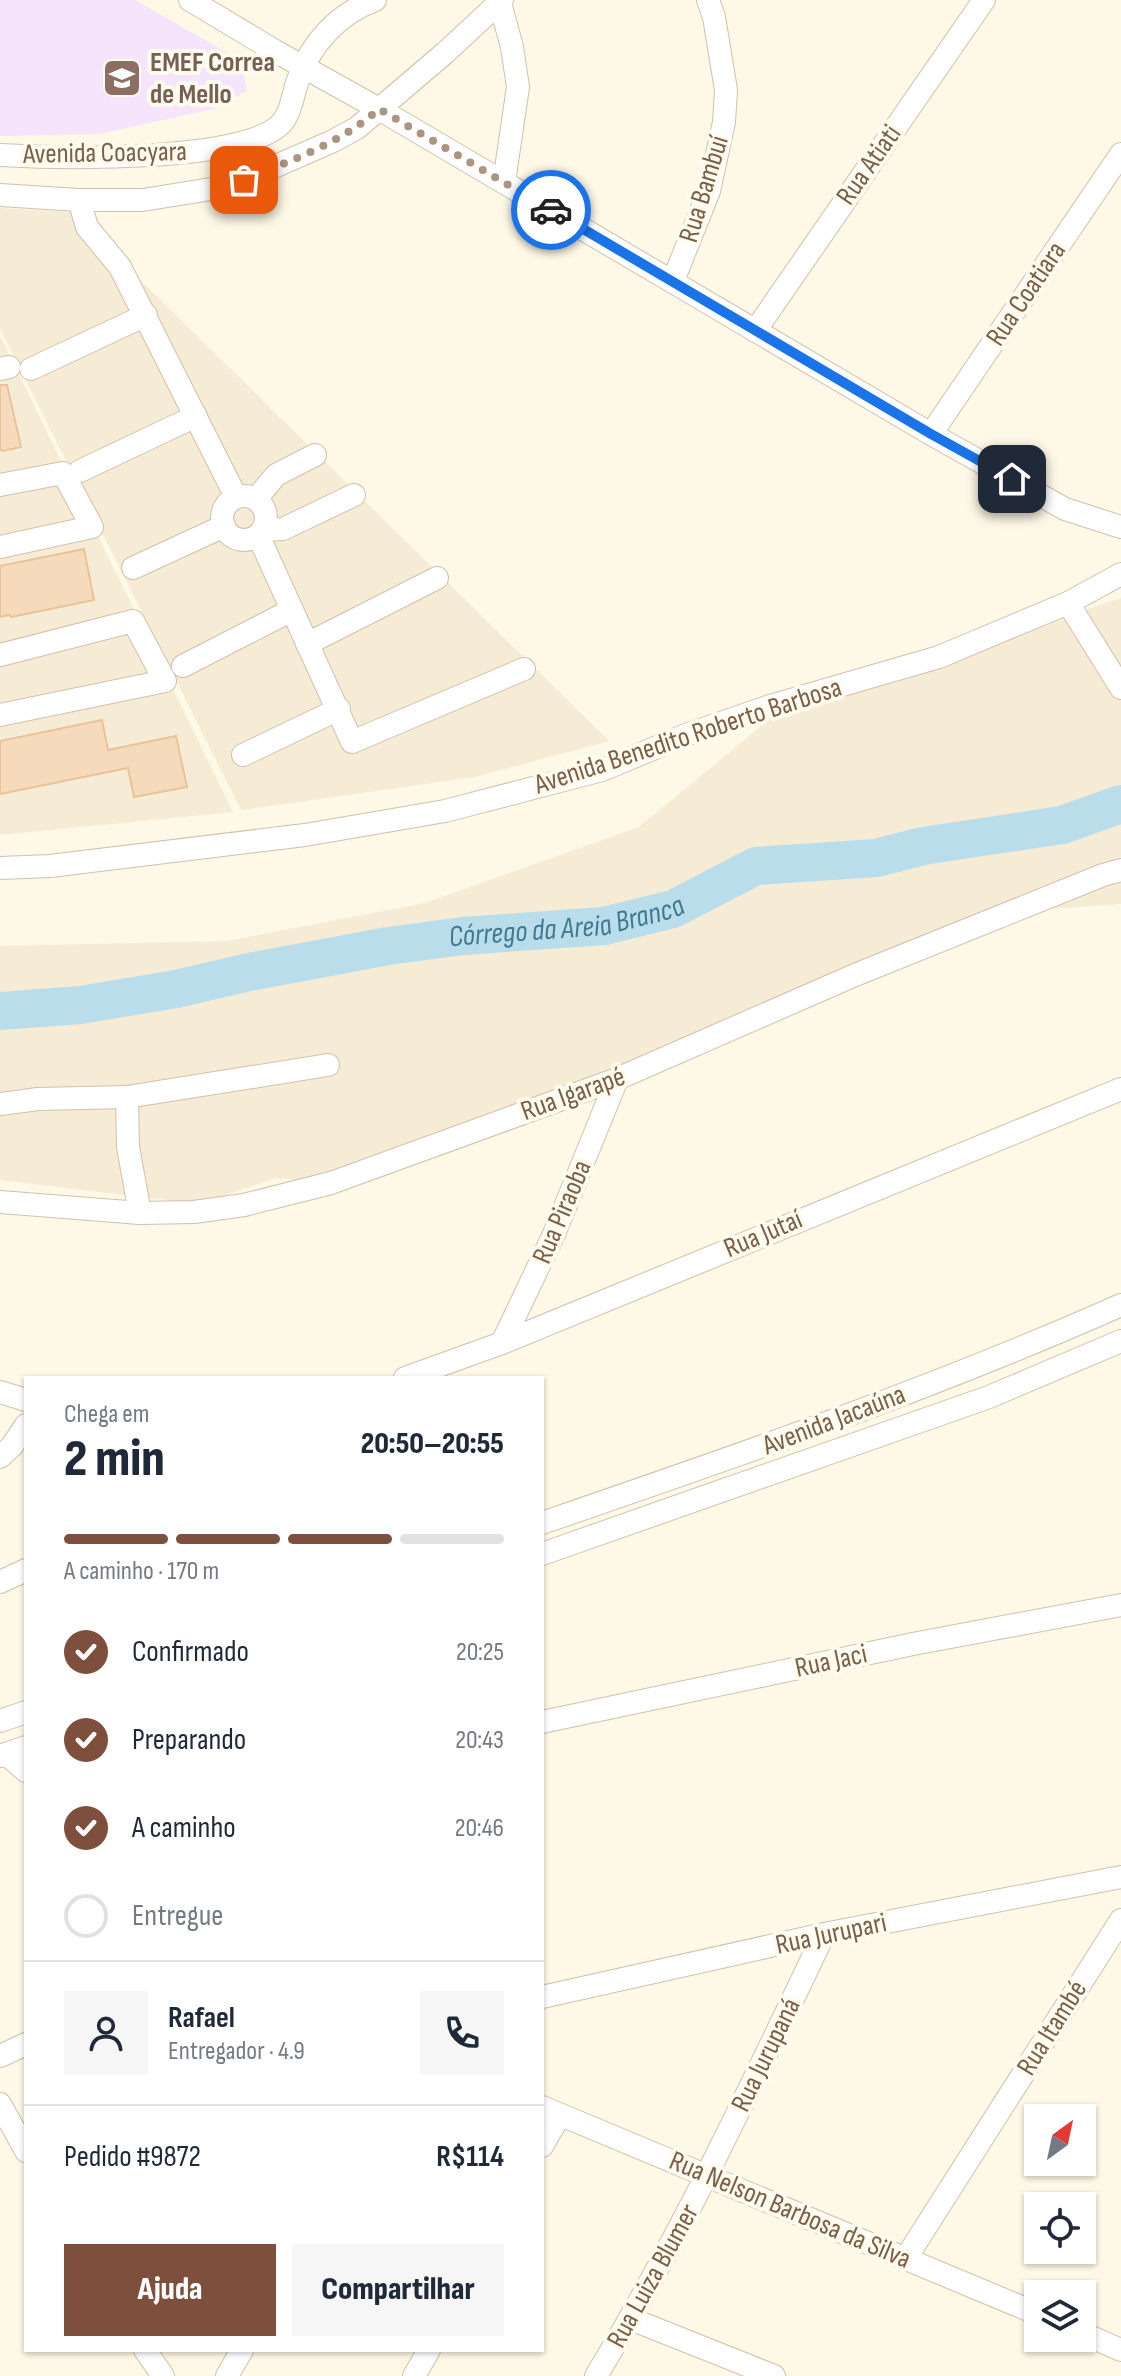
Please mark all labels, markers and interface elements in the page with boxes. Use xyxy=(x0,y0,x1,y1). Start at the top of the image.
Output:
place label: EMEF Correa de Mello xyxy=(150,46,275,111)
school or university icon: EMEF Correa de Mello xyxy=(101,57,143,99)
street label: Rua Atiati xyxy=(830,119,908,211)
street label: Rua Bambuí xyxy=(672,131,736,246)
street label: Avenida Coacyara xyxy=(22,135,187,171)
pin xyxy=(210,146,278,214)
icon: bag xyxy=(222,158,266,202)
courier xyxy=(511,170,591,250)
icon: car xyxy=(529,188,573,232)
street label: Rua Coatiara xyxy=(979,236,1073,352)
pin xyxy=(978,445,1046,513)
icon: home xyxy=(990,457,1034,501)
street label: Avenida Benedito Roberto Barbosa xyxy=(529,671,846,802)
water label: Córrego da Areia Branca xyxy=(446,888,691,956)
street label: Rua Igarapé xyxy=(516,1060,630,1128)
street label: Rua Piraoba xyxy=(525,1155,599,1269)
street label: Rua Jutaí xyxy=(719,1203,808,1265)
street label: Avenida Jacaúna xyxy=(757,1378,910,1463)
text: Chega em xyxy=(64,1399,150,1430)
text: 20:50–20:55 xyxy=(361,1426,504,1462)
text: 2 min xyxy=(64,1428,165,1491)
text: A caminho · 170 m xyxy=(64,1556,219,1587)
icon: check xyxy=(64,1630,108,1674)
text: Confirmado xyxy=(132,1634,249,1670)
text: 20:25 xyxy=(456,1637,504,1668)
street label: Rua Jaci xyxy=(792,1637,870,1685)
icon: check xyxy=(64,1718,108,1762)
text: Preparando xyxy=(132,1722,246,1758)
text: 20:43 xyxy=(455,1725,504,1756)
icon: check xyxy=(64,1806,108,1850)
text: A caminho xyxy=(132,1810,236,1846)
text: 20:46 xyxy=(455,1813,504,1844)
text: Entregue xyxy=(132,1898,223,1934)
street label: Rua Jurupari xyxy=(772,1906,890,1962)
street label: Rua Itambé xyxy=(1010,1974,1094,2082)
button: person xyxy=(64,1991,148,2075)
button: phone xyxy=(420,1991,504,2075)
street label: Rua Jurupaná xyxy=(724,1993,808,2117)
text: Rafael xyxy=(168,2000,235,2036)
text: Entregador · 4.9 xyxy=(168,2036,305,2067)
north arrow xyxy=(1024,2104,1096,2176)
map controls xyxy=(1024,2104,1096,2352)
text: Pedido #9872 xyxy=(64,2139,201,2175)
text: R$114 xyxy=(436,2139,504,2175)
street label: Rua Nelson Barbosa da Silva xyxy=(664,2144,916,2276)
button: locate xyxy=(1024,2192,1096,2264)
street label: Rua Luiza Blumer xyxy=(600,2198,706,2354)
button: Ajuda xyxy=(64,2244,276,2336)
button: Compartilhar xyxy=(292,2244,504,2336)
button: layers xyxy=(1024,2280,1096,2352)

